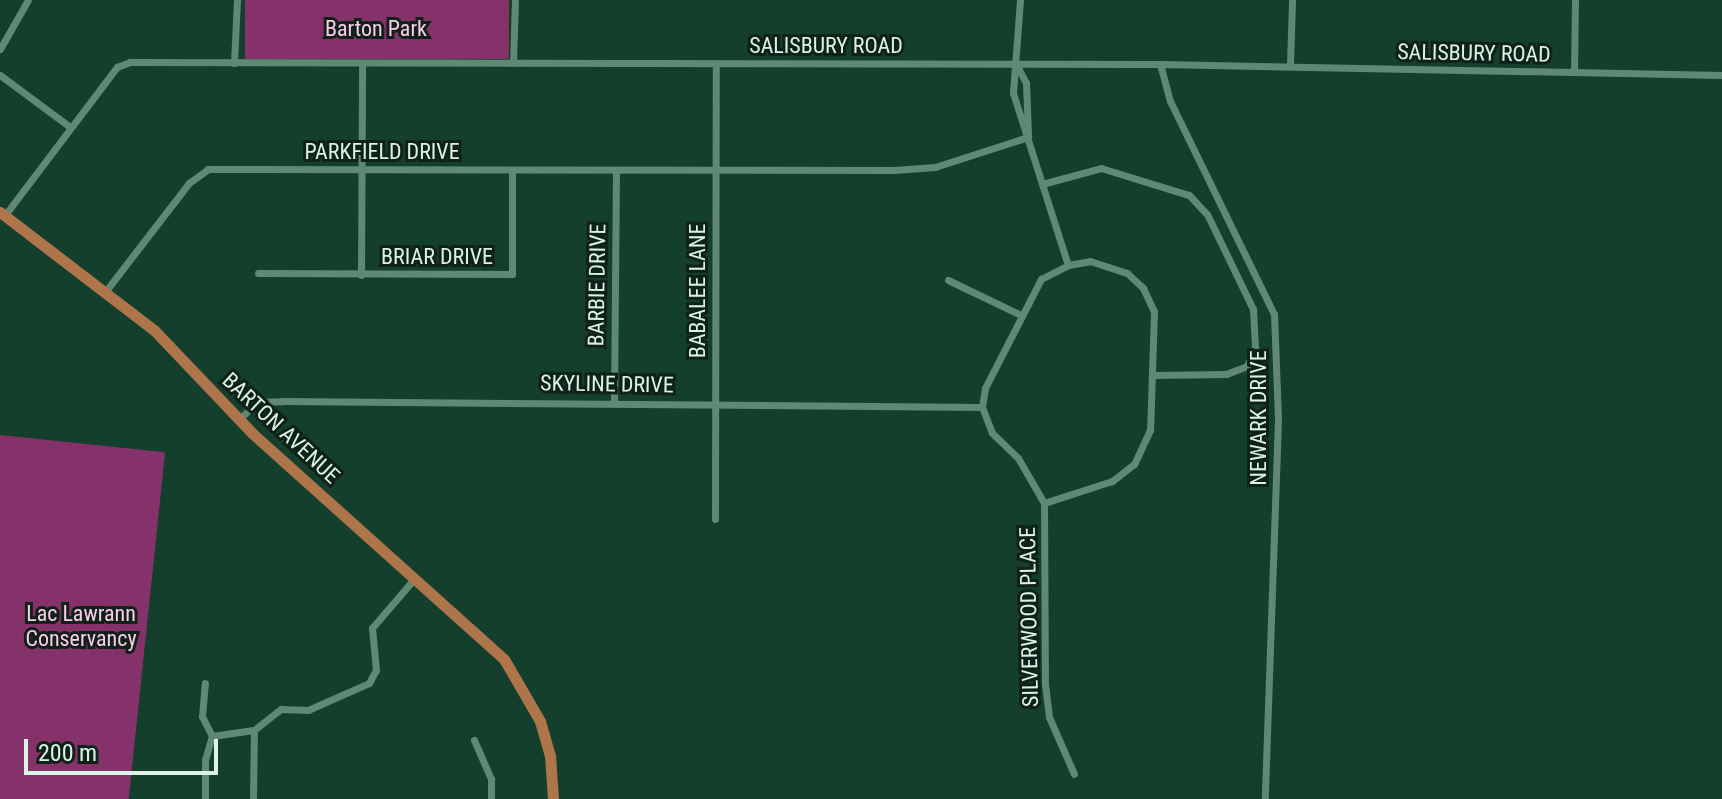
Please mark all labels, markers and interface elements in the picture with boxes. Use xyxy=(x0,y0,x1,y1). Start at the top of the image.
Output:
park label: Barton Park xyxy=(325,16,427,42)
street label: SALISBURY ROAD xyxy=(749,33,903,59)
street label: SALISBURY ROAD xyxy=(1397,38,1551,68)
street label: PARKFIELD DRIVE xyxy=(304,139,460,165)
street label: BARBIE DRIVE xyxy=(583,223,611,347)
street label: BABALEE LANE xyxy=(685,224,711,358)
street label: BRIAR DRIVE xyxy=(381,244,493,270)
street label: NEWARK DRIVE xyxy=(1246,350,1272,486)
street label: BARTON AVENUE xyxy=(217,367,345,489)
street label: SKYLINE DRIVE xyxy=(540,370,674,398)
street label: SILVERWOOD PLACE xyxy=(1014,527,1044,707)
park label: Lac Lawrann Conservancy xyxy=(25,600,137,652)
scale bar xyxy=(28,723,222,773)
text: 200 m xyxy=(38,739,97,767)

